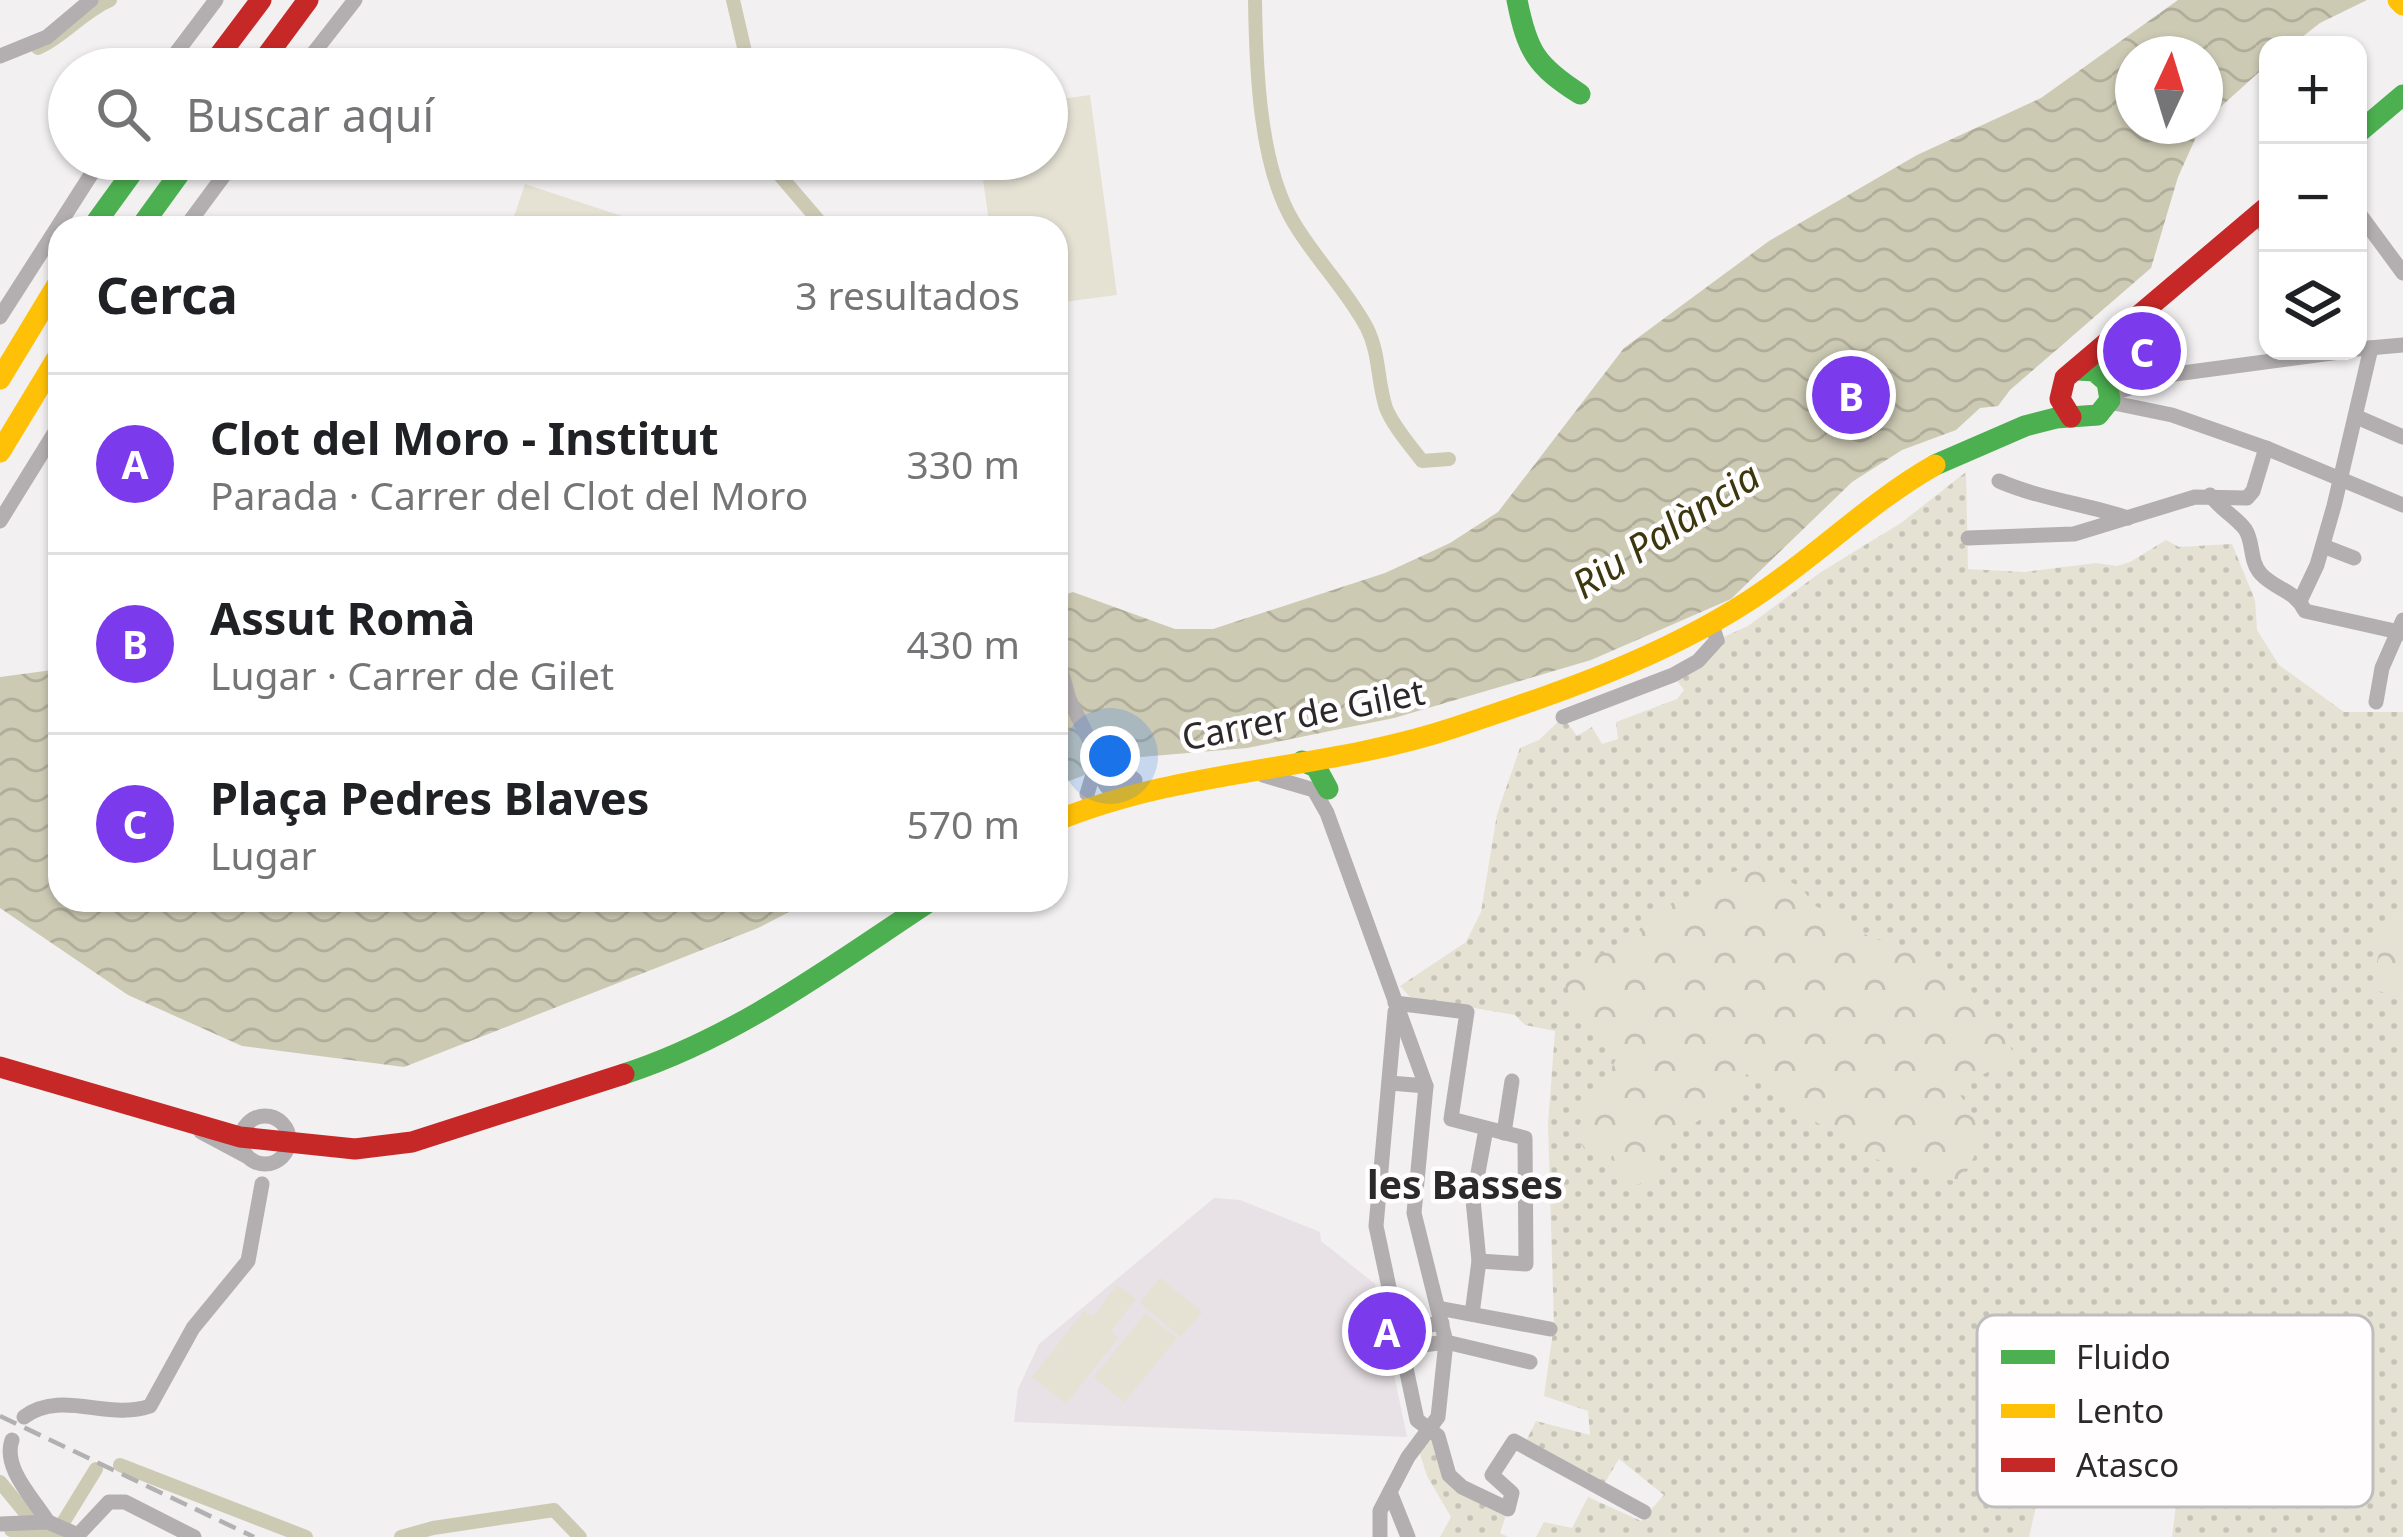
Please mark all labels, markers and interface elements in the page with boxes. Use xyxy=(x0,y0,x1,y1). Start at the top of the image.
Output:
north arrow xyxy=(2115,36,2223,144)
map controls xyxy=(2259,36,2367,360)
button: + xyxy=(2259,36,2367,144)
search box xyxy=(48,48,1068,180)
icon: search xyxy=(90,81,156,147)
text: Buscar aquí xyxy=(186,84,434,145)
button: − xyxy=(2259,144,2367,252)
button: layers xyxy=(2259,252,2367,360)
text: Cerca xyxy=(96,259,238,329)
text: 3 resultados xyxy=(795,268,1020,321)
pin: C xyxy=(2103,306,2181,396)
pin: B xyxy=(1812,350,1890,440)
text: Clot del Moro - Institut xyxy=(210,407,718,468)
text: A xyxy=(122,437,149,490)
text: 330 m xyxy=(906,437,1020,490)
water label: Riu Palància xyxy=(1561,448,1769,610)
text: Parada · Carrer del Clot del Moro xyxy=(210,468,808,521)
text: Assut Romà xyxy=(210,587,475,648)
text: B xyxy=(122,617,148,670)
text: 430 m xyxy=(906,617,1020,670)
text: Lugar · Carrer de Gilet xyxy=(210,648,614,701)
street label: Carrer de Gilet xyxy=(1177,666,1429,762)
your location xyxy=(1080,726,1140,786)
text: Plaça Pedres Blaves xyxy=(210,767,649,828)
text: C xyxy=(122,797,148,850)
text: 570 m xyxy=(906,797,1020,850)
text: Lugar xyxy=(210,828,317,881)
district label: les Basses xyxy=(1367,1157,1563,1210)
pin: A xyxy=(1348,1286,1426,1376)
legend xyxy=(1977,1315,2373,1507)
text: Fluido xyxy=(2076,1334,2171,1379)
text: Lento xyxy=(2076,1388,2164,1433)
text: Atasco xyxy=(2076,1442,2179,1487)

